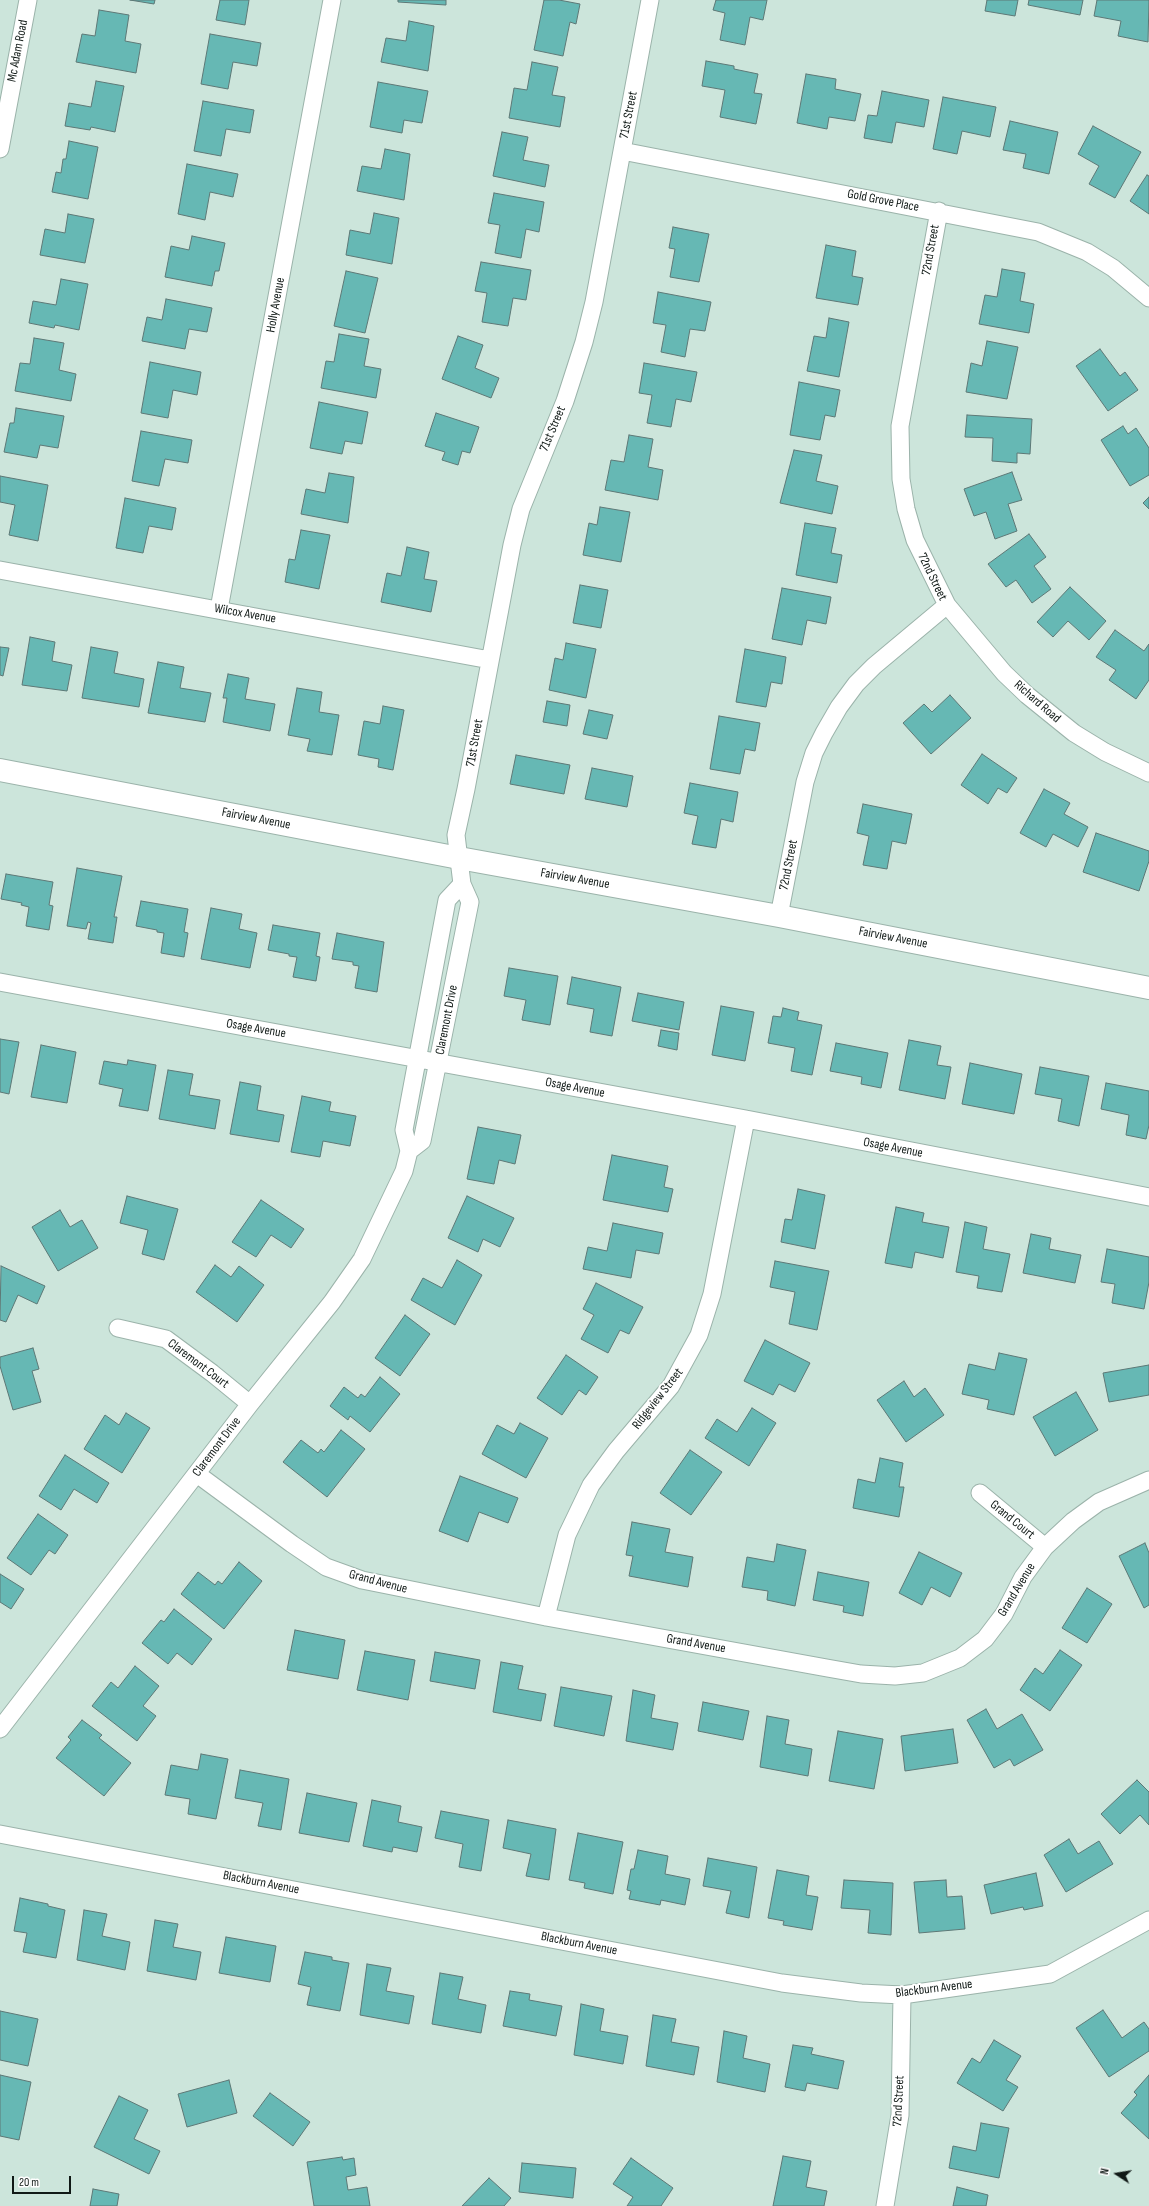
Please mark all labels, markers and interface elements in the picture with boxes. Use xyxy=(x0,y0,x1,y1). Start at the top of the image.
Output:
street label: Mc Adam Road xyxy=(4,19,32,83)
street label: 71st Street xyxy=(617,90,641,140)
street label: Gold Grove Place xyxy=(846,186,920,216)
street label: 72nd Street xyxy=(919,224,943,276)
street label: Holly Avenue xyxy=(263,276,289,334)
street label: 71st Street xyxy=(536,404,570,454)
street label: 72nd Street xyxy=(914,551,950,603)
street label: Wilcox Avenue xyxy=(213,601,277,627)
street label: Richard Road xyxy=(1010,677,1064,727)
street label: 71st Street xyxy=(463,718,487,768)
street label: Fairview Avenue xyxy=(220,805,292,833)
street label: 72nd Street xyxy=(776,838,802,892)
street label: Fairview Avenue xyxy=(539,865,611,893)
street label: Fairview Avenue xyxy=(857,924,929,952)
street label: Claremont Drive xyxy=(433,984,461,1056)
street label: Osage Avenue xyxy=(225,1016,287,1042)
street label: Osage Avenue xyxy=(544,1075,606,1101)
street label: Osage Avenue xyxy=(862,1135,924,1161)
street label: Claremont Court xyxy=(164,1336,232,1392)
street label: Ridgeview Street xyxy=(629,1365,687,1433)
street label: Claremont Drive xyxy=(190,1414,244,1480)
street label: Grand Court xyxy=(987,1497,1037,1543)
street label: Grand Avenue xyxy=(995,1560,1039,1620)
street label: Grand Avenue xyxy=(347,1567,409,1597)
street label: Grand Avenue xyxy=(665,1631,727,1657)
street label: Blackburn Avenue xyxy=(222,1868,300,1898)
street label: Blackburn Avenue xyxy=(540,1929,618,1959)
street label: Blackburn Avenue xyxy=(895,1977,973,2001)
street label: 72nd Street xyxy=(890,2075,908,2127)
north arrow xyxy=(1097,2154,1137,2194)
text: N xyxy=(1098,2167,1112,2176)
scale bar xyxy=(14,2168,73,2194)
text: 20 m xyxy=(19,2175,39,2190)

